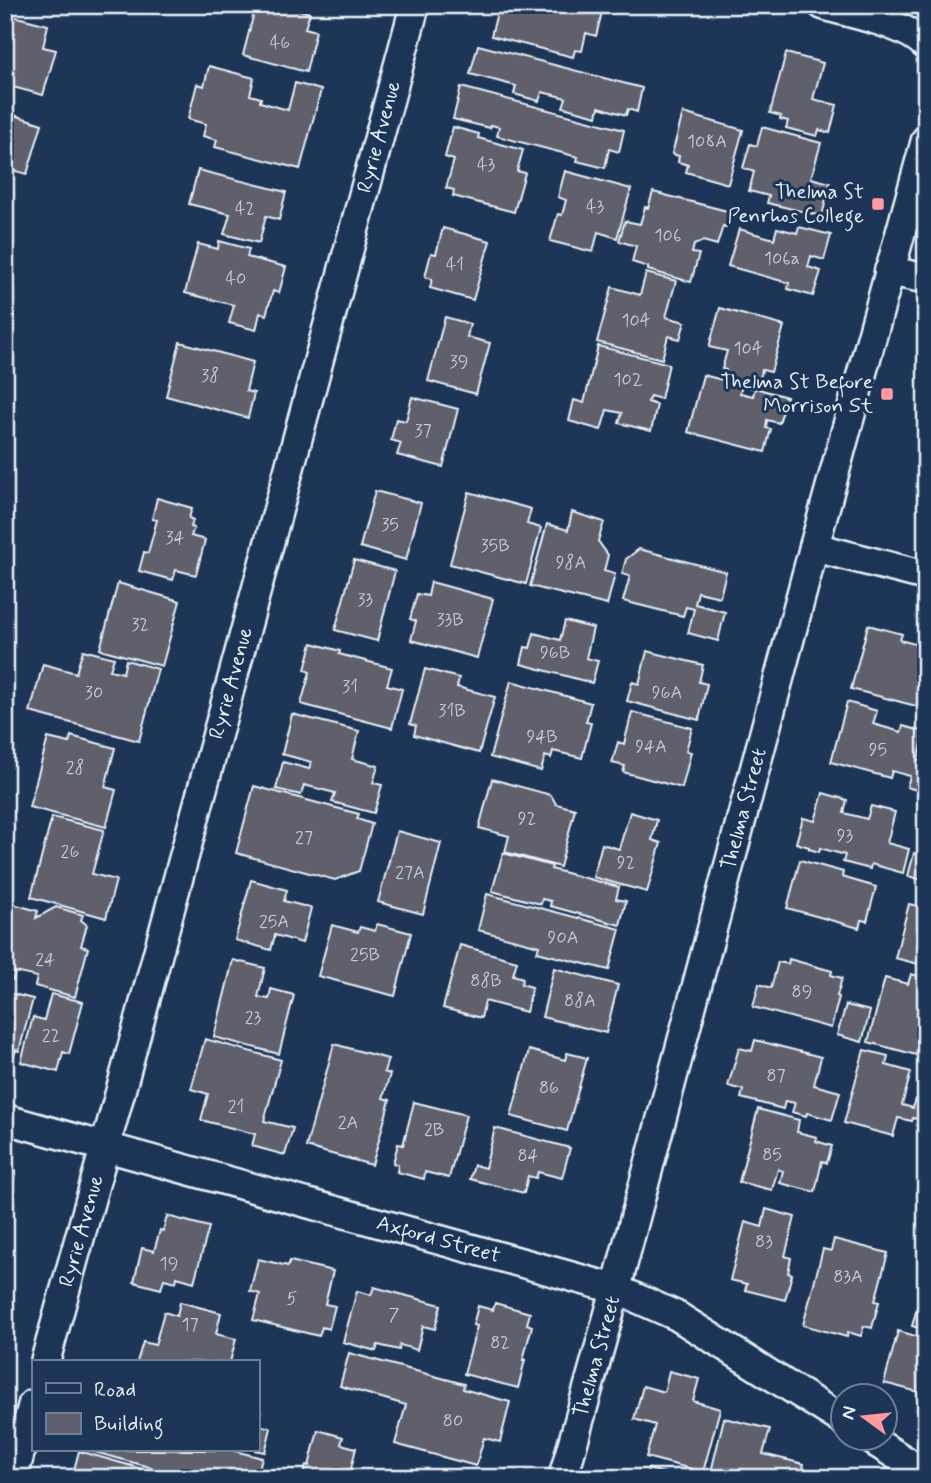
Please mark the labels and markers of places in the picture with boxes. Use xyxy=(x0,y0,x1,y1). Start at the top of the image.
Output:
place label: Thelma St Penrhos College xyxy=(728,178,864,232)
marker: Thelma St Penrhos College xyxy=(870,196,886,212)
place label: Thelma St Before Morrison St xyxy=(720,368,874,420)
marker: Thelma St Before Morrison St xyxy=(879,386,895,402)

